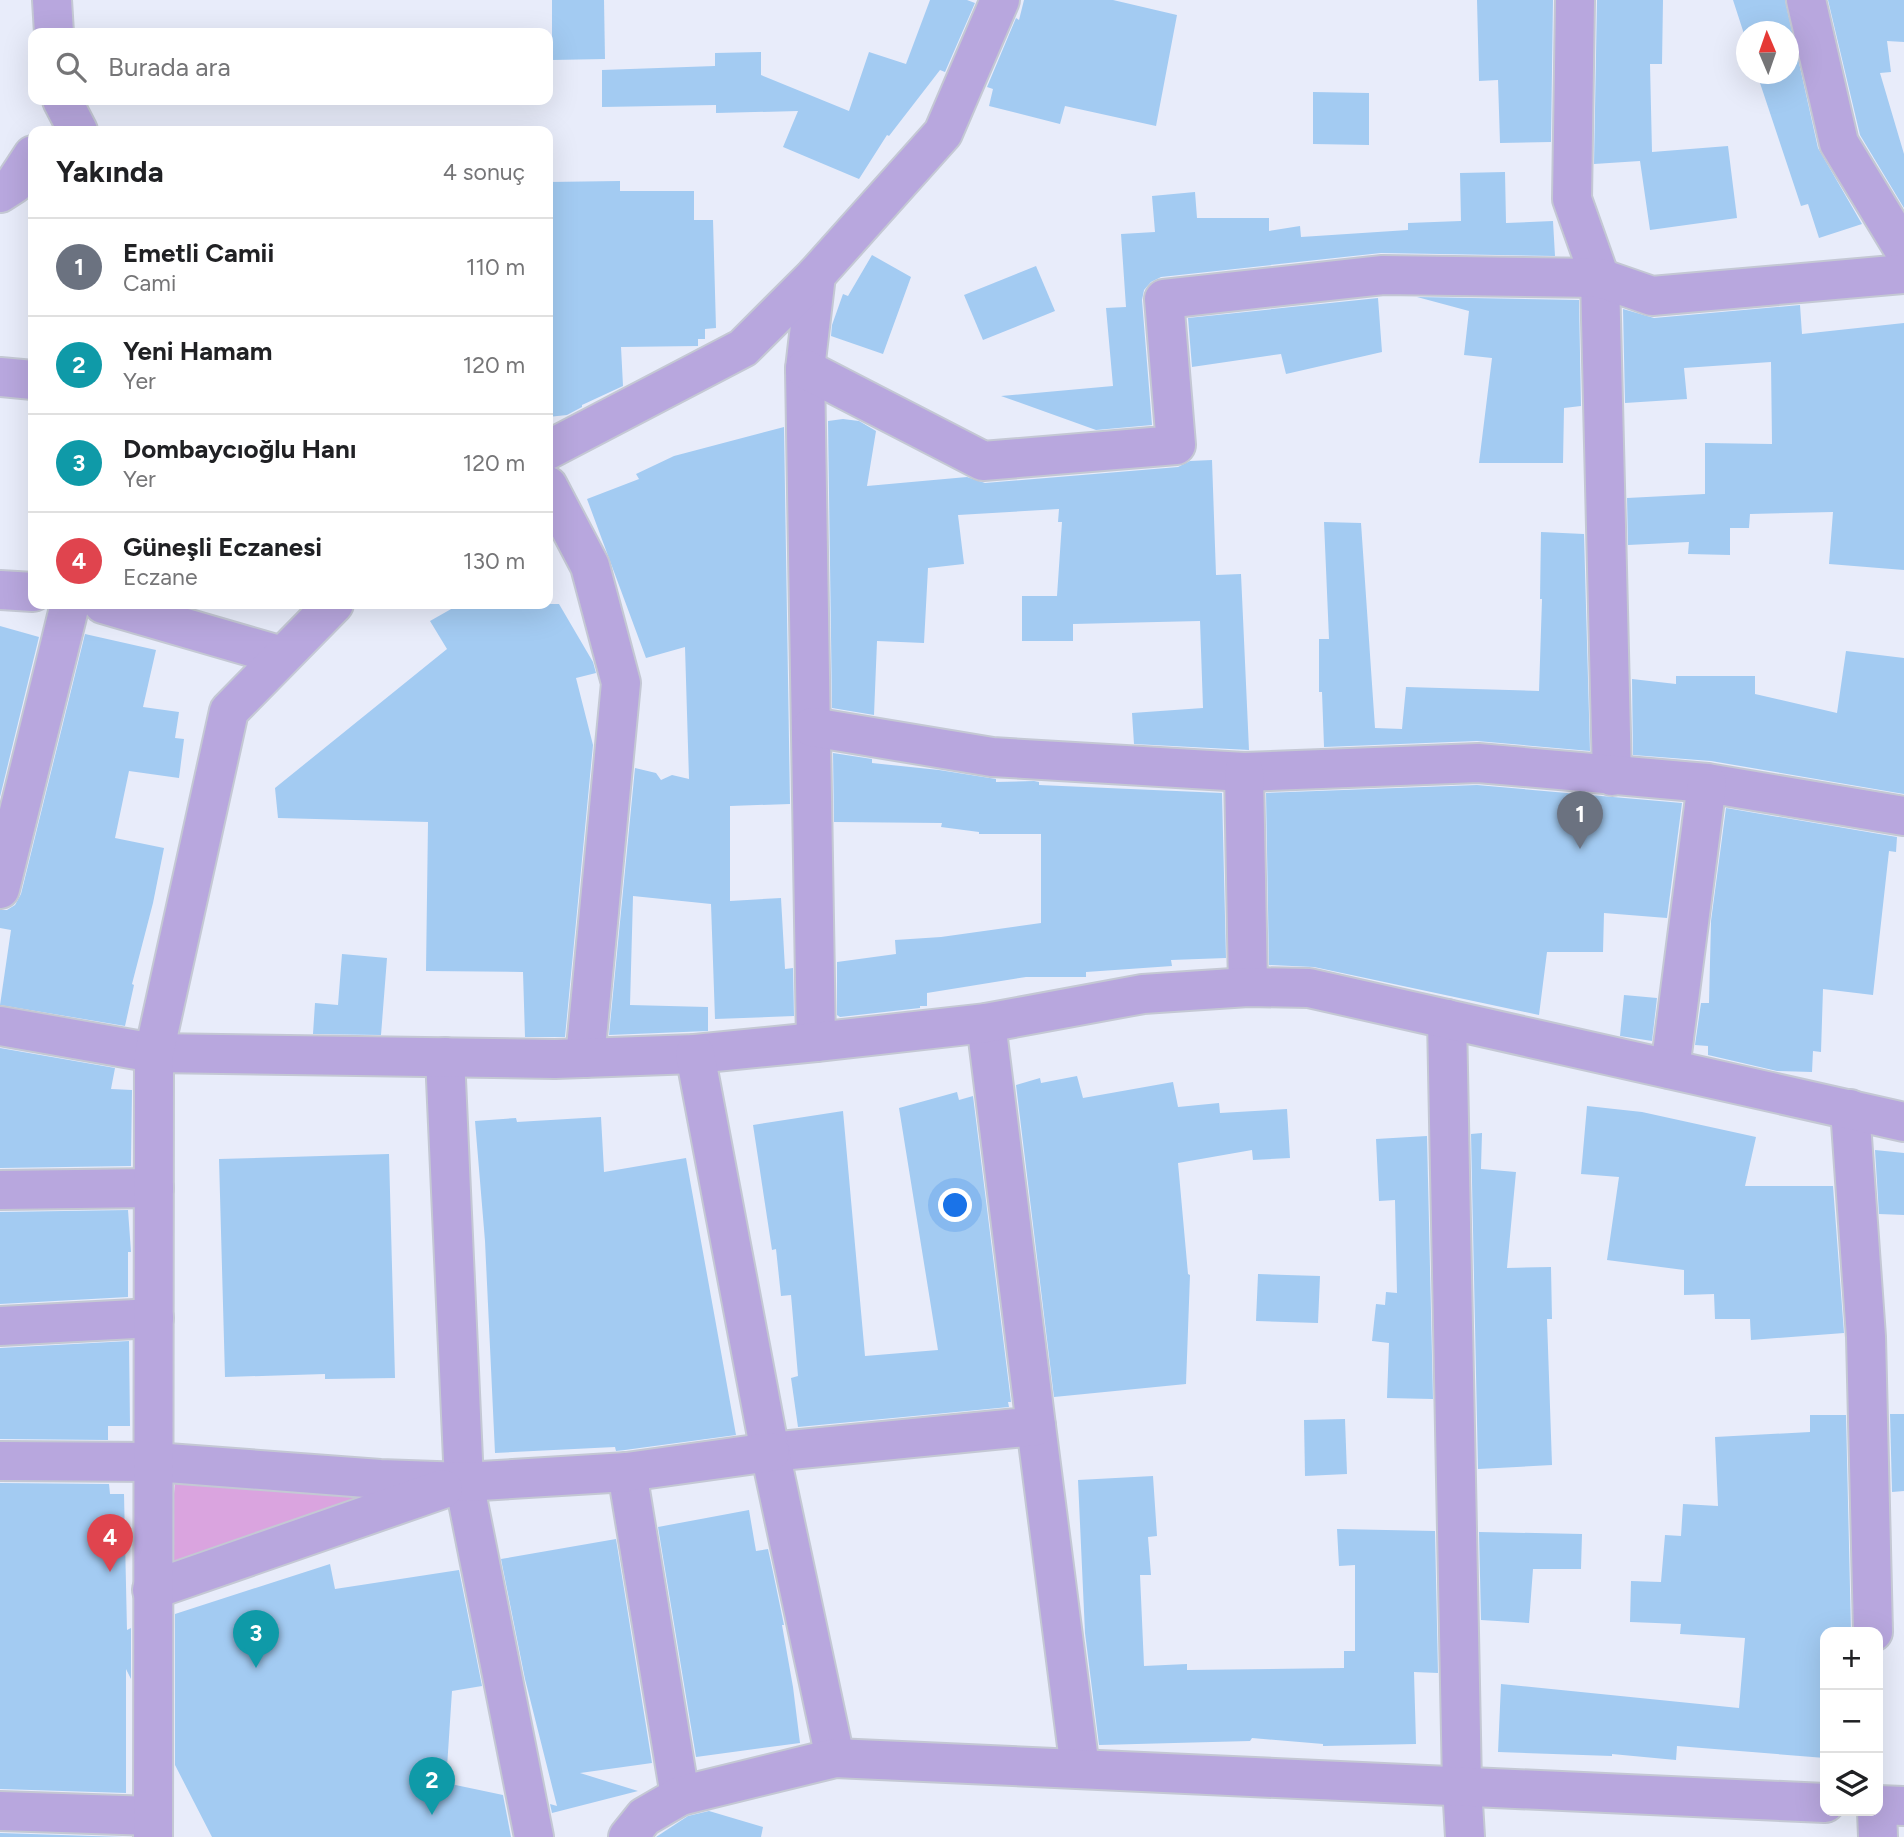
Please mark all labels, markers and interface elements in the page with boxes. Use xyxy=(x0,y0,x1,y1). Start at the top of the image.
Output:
north arrow xyxy=(1736,21,1799,84)
search box xyxy=(28,28,553,105)
icon: search xyxy=(52,48,90,86)
text: Burada ara xyxy=(108,51,231,83)
text: Yakında xyxy=(56,153,164,190)
text: 4 sonuç xyxy=(443,158,525,186)
text: Emetli Camii xyxy=(123,237,274,269)
text: 1 xyxy=(74,253,84,281)
text: 110 m xyxy=(466,253,525,281)
text: Cami xyxy=(123,269,176,297)
text: Yeni Hamam xyxy=(123,335,272,367)
text: 2 xyxy=(72,351,86,379)
text: 120 m xyxy=(463,351,525,379)
text: Yer xyxy=(123,367,156,395)
text: Dombaycıoğlu Hanı xyxy=(123,433,357,465)
text: 3 xyxy=(73,449,85,477)
text: 120 m xyxy=(463,449,525,477)
text: Yer xyxy=(123,465,156,493)
text: Güneşli Eczanesi xyxy=(123,531,322,563)
text: 4 xyxy=(72,547,86,575)
text: 130 m xyxy=(463,547,525,575)
text: Eczane xyxy=(123,563,197,591)
pin: 1 xyxy=(1557,791,1603,849)
your location xyxy=(938,1188,972,1222)
pin: 4 xyxy=(87,1514,133,1572)
pin: 3 xyxy=(233,1610,279,1668)
map controls xyxy=(1820,1627,1883,1816)
button: + xyxy=(1820,1627,1883,1690)
button: − xyxy=(1820,1690,1883,1753)
button: layers xyxy=(1820,1753,1883,1816)
pin: 2 xyxy=(409,1757,455,1815)

